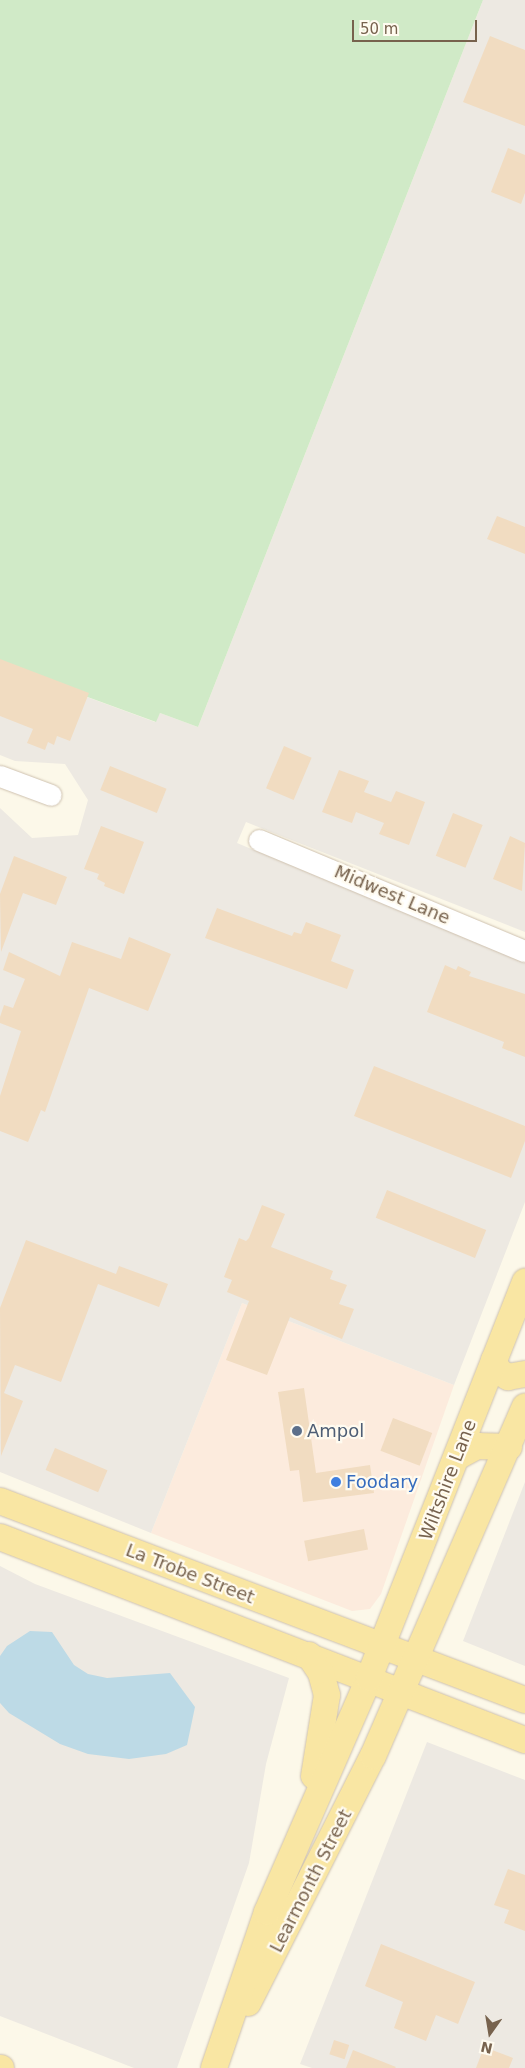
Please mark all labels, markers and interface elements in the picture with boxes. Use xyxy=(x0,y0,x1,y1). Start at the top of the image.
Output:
scale bar xyxy=(355,10,480,42)
text: 50 m xyxy=(360,20,398,38)
street label: Midwest Lane xyxy=(331,861,453,929)
street label: Wiltshire Lane xyxy=(415,1417,481,1543)
place label: Ampol xyxy=(307,1420,364,1442)
marker: Ampol xyxy=(291,1425,303,1437)
place label: Foodary xyxy=(346,1471,418,1493)
marker: Foodary xyxy=(330,1476,342,1488)
street label: La Trobe Street xyxy=(123,1540,257,1608)
street label: Learmonth Street xyxy=(266,1806,356,1956)
north arrow xyxy=(465,2008,515,2058)
text: N xyxy=(479,2039,494,2057)

